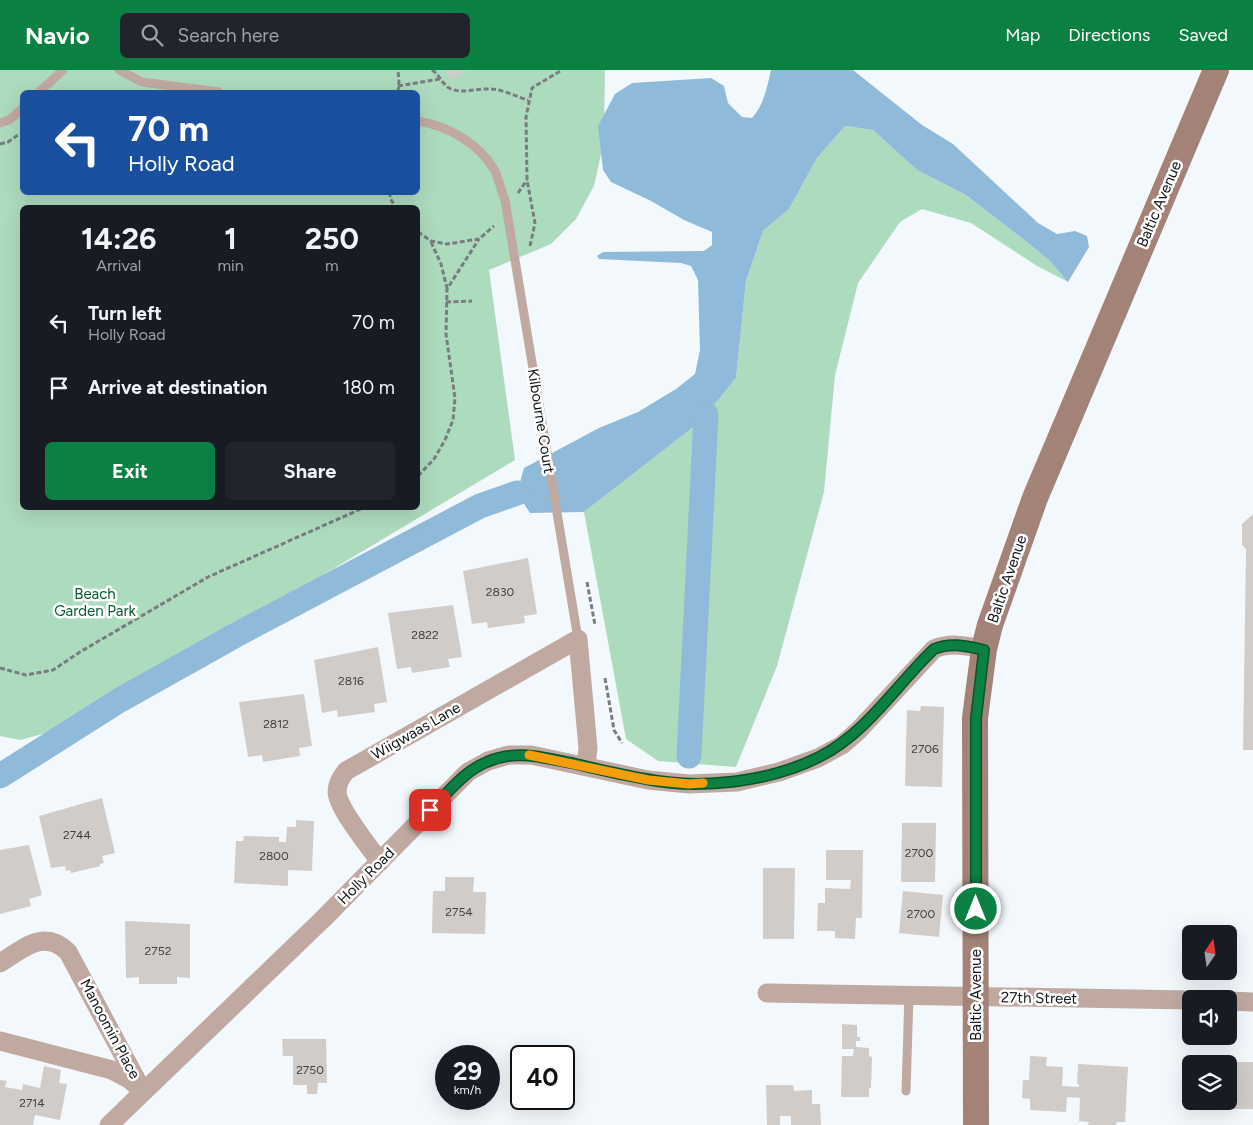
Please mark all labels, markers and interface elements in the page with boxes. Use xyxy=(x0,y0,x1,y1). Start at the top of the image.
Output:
search box xyxy=(120,13,470,58)
text: Navio xyxy=(25,21,90,50)
icon: search xyxy=(138,21,166,49)
text: Search here xyxy=(178,24,279,47)
text: Map xyxy=(1005,24,1040,46)
text: Directions xyxy=(1068,24,1150,46)
text: Saved xyxy=(1178,24,1228,46)
text: 70 m xyxy=(128,108,209,150)
icon: left xyxy=(45,110,110,175)
text: Holly Road xyxy=(128,150,235,177)
street label: Baltic Avenue xyxy=(1133,158,1185,250)
text: 14:26 xyxy=(81,220,156,257)
text: 1 xyxy=(224,220,237,257)
text: 250 xyxy=(305,220,359,257)
text: Arrival xyxy=(96,256,141,275)
text: min xyxy=(217,256,244,275)
text: m xyxy=(325,256,339,275)
text: Turn left xyxy=(88,302,162,325)
icon: left xyxy=(45,309,73,337)
text: 70 m xyxy=(352,311,395,334)
text: Holly Road xyxy=(88,325,166,344)
street label: Kilbourne Court xyxy=(524,367,558,475)
icon: arrive xyxy=(45,374,73,402)
text: Arrive at destination xyxy=(88,376,267,399)
text: 180 m xyxy=(342,376,395,399)
button: Exit xyxy=(45,442,215,500)
button: Share xyxy=(225,442,395,500)
street label: Baltic Avenue xyxy=(984,533,1030,625)
park label: Beach Garden Park xyxy=(54,585,137,620)
house number: 2830 xyxy=(486,585,514,599)
house number: 2822 xyxy=(411,628,439,642)
house number: 2816 xyxy=(338,674,364,688)
street label: Wiigwaas Lane xyxy=(368,698,464,764)
house number: 2812 xyxy=(263,717,289,731)
house number: 2706 xyxy=(911,742,939,756)
pin xyxy=(409,789,451,831)
icon: arrive xyxy=(416,796,444,824)
house number: 2744 xyxy=(63,828,92,842)
street label: Holly Road xyxy=(334,844,398,908)
house number: 2700 xyxy=(905,846,934,860)
house number: 2800 xyxy=(259,849,289,863)
position arrow xyxy=(949,882,1001,934)
house number: 2754 xyxy=(445,905,473,919)
house number: 2700 xyxy=(907,907,936,921)
north arrow xyxy=(1182,925,1238,980)
map controls xyxy=(1182,925,1237,1110)
house number: 2752 xyxy=(145,944,171,958)
street label: Baltic Avenue xyxy=(967,949,985,1041)
street label: Manoomin Place xyxy=(76,976,144,1082)
street label: 27th Street xyxy=(1001,988,1078,1008)
button: sound xyxy=(1182,990,1237,1045)
speed limit sign: 40 xyxy=(510,1045,575,1110)
button: layers xyxy=(1182,1055,1237,1110)
text: 29 xyxy=(453,1056,482,1086)
house number: 2750 xyxy=(296,1063,324,1077)
text: km/h xyxy=(454,1083,481,1097)
house number: 2714 xyxy=(19,1096,45,1110)

